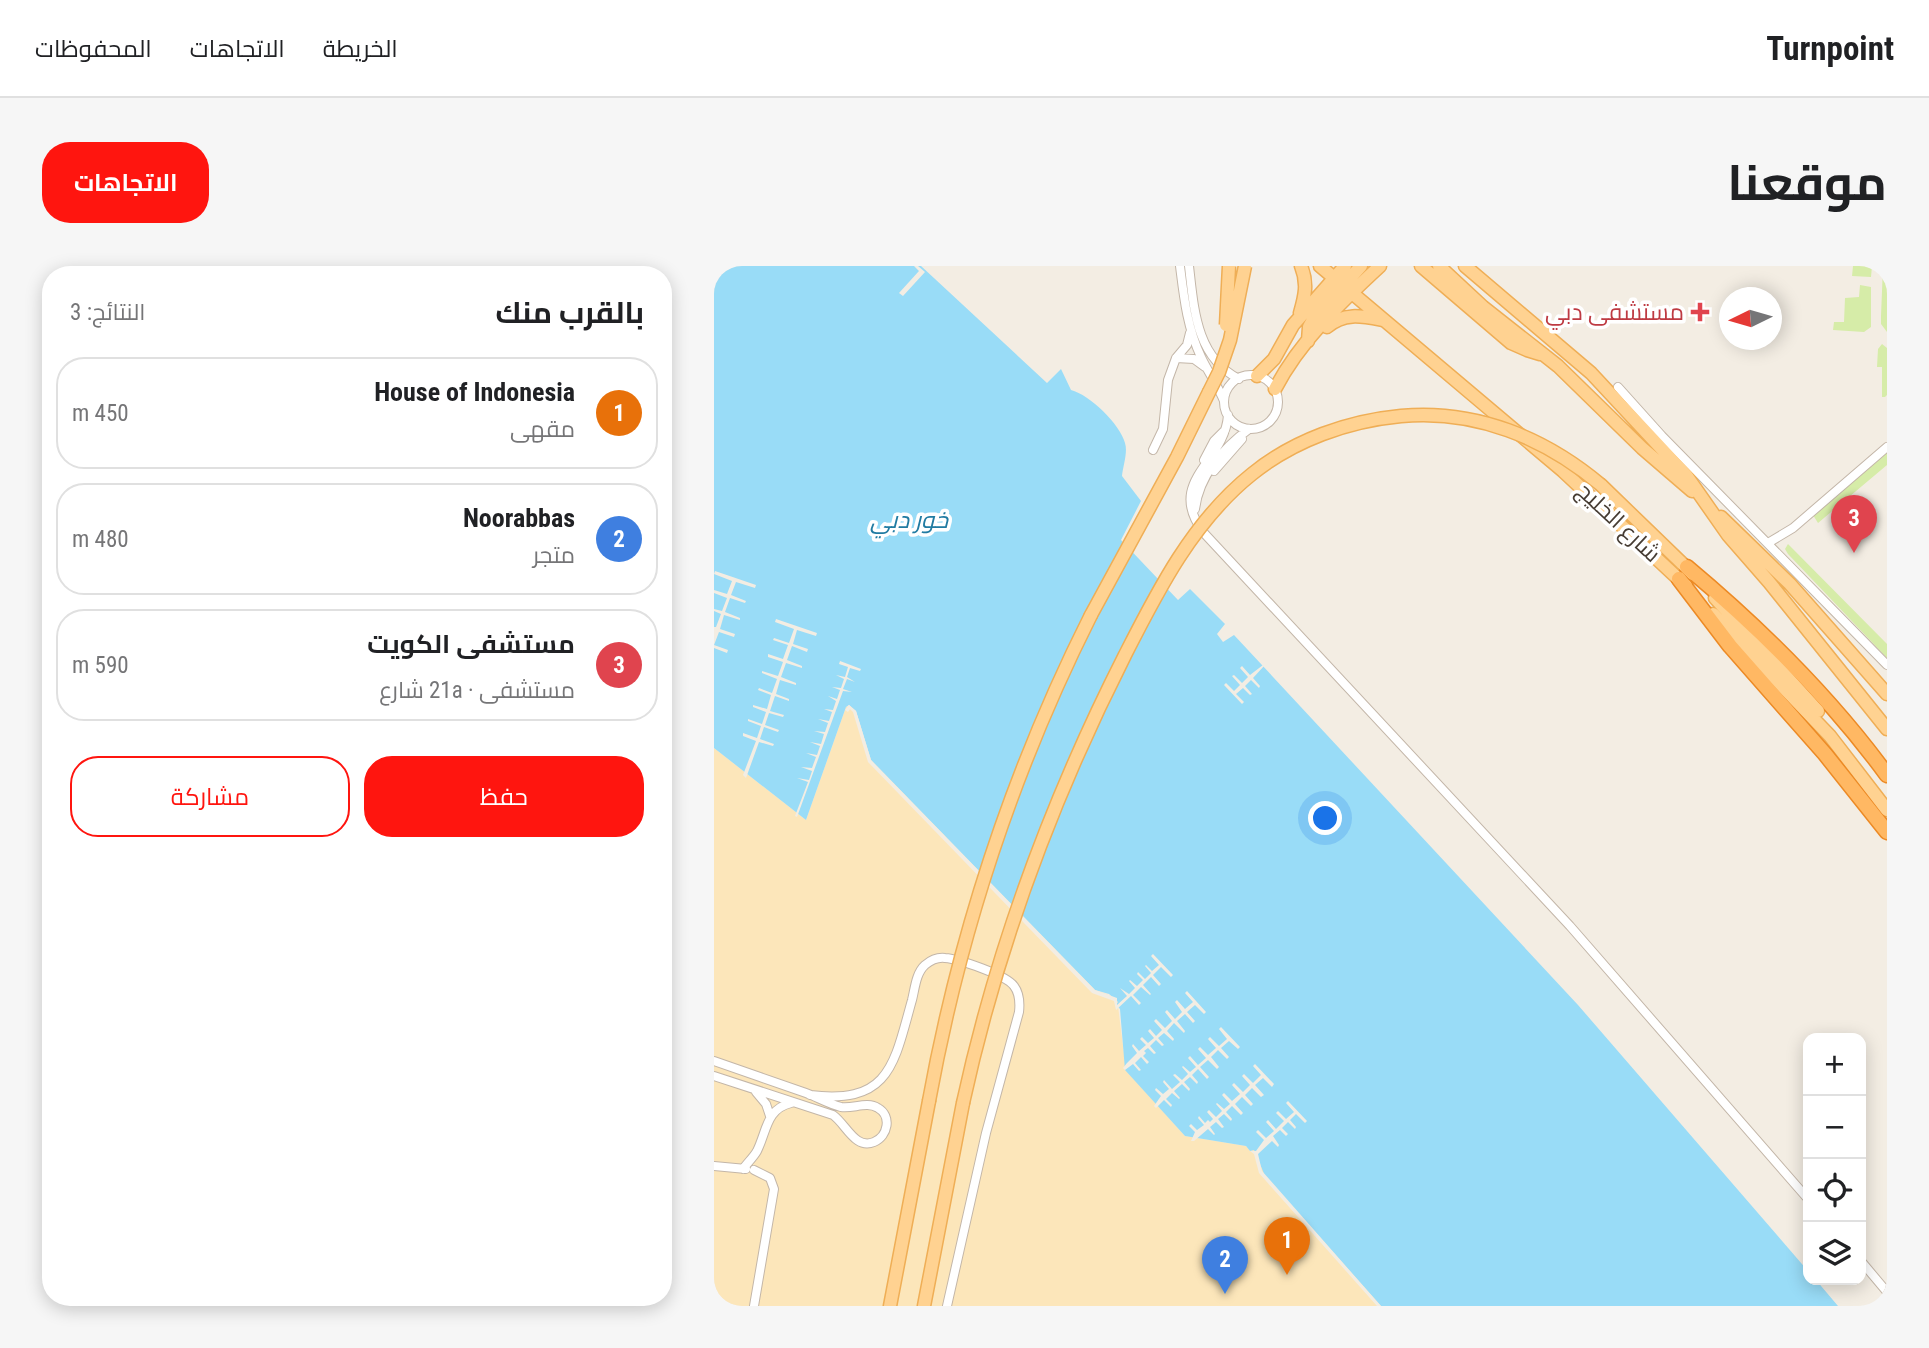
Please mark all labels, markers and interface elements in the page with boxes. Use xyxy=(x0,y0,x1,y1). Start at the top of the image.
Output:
text: Turnpoint xyxy=(1766,29,1894,68)
text: المحفوظات xyxy=(35,35,152,63)
text: الاتجاهات xyxy=(190,35,285,63)
text: الخريطة xyxy=(323,35,398,63)
button: الاتجاهات xyxy=(42,142,209,223)
text: موقعنا xyxy=(1727,155,1887,212)
north arrow xyxy=(1719,287,1782,350)
text: بالقرب منك xyxy=(496,295,644,330)
text: النتائج: 3 xyxy=(70,299,145,326)
place label: مستشفى دبي xyxy=(1545,299,1684,330)
marker: مستشفى دبي xyxy=(1690,302,1710,322)
text: House of Indonesia xyxy=(374,377,575,407)
text: 450 m xyxy=(72,400,129,427)
text: 1 xyxy=(613,400,625,427)
text: مقهى xyxy=(510,416,575,443)
street label: شارع الخليج xyxy=(1570,477,1666,569)
pin: 3 xyxy=(1831,495,1877,553)
text: Noorabbas xyxy=(463,503,575,533)
water label: خور دبي xyxy=(870,506,950,539)
text: 480 m xyxy=(72,526,129,553)
text: 2 xyxy=(613,526,625,553)
text: متجر xyxy=(533,542,575,569)
text: مستشفى الكويت xyxy=(367,629,575,659)
text: 590 m xyxy=(72,652,129,679)
text: 3 xyxy=(613,652,625,679)
text: مستشفى · 21a شارع xyxy=(379,677,575,704)
button: مشاركة xyxy=(70,756,350,837)
button: حفظ xyxy=(364,756,644,837)
your location xyxy=(1308,801,1342,835)
map controls xyxy=(1803,1033,1866,1285)
button: + xyxy=(1803,1033,1866,1096)
button: − xyxy=(1803,1096,1866,1159)
button: locate xyxy=(1803,1159,1866,1222)
pin: 1 xyxy=(1264,1217,1310,1275)
button: layers xyxy=(1803,1222,1866,1285)
pin: 2 xyxy=(1202,1236,1248,1294)

